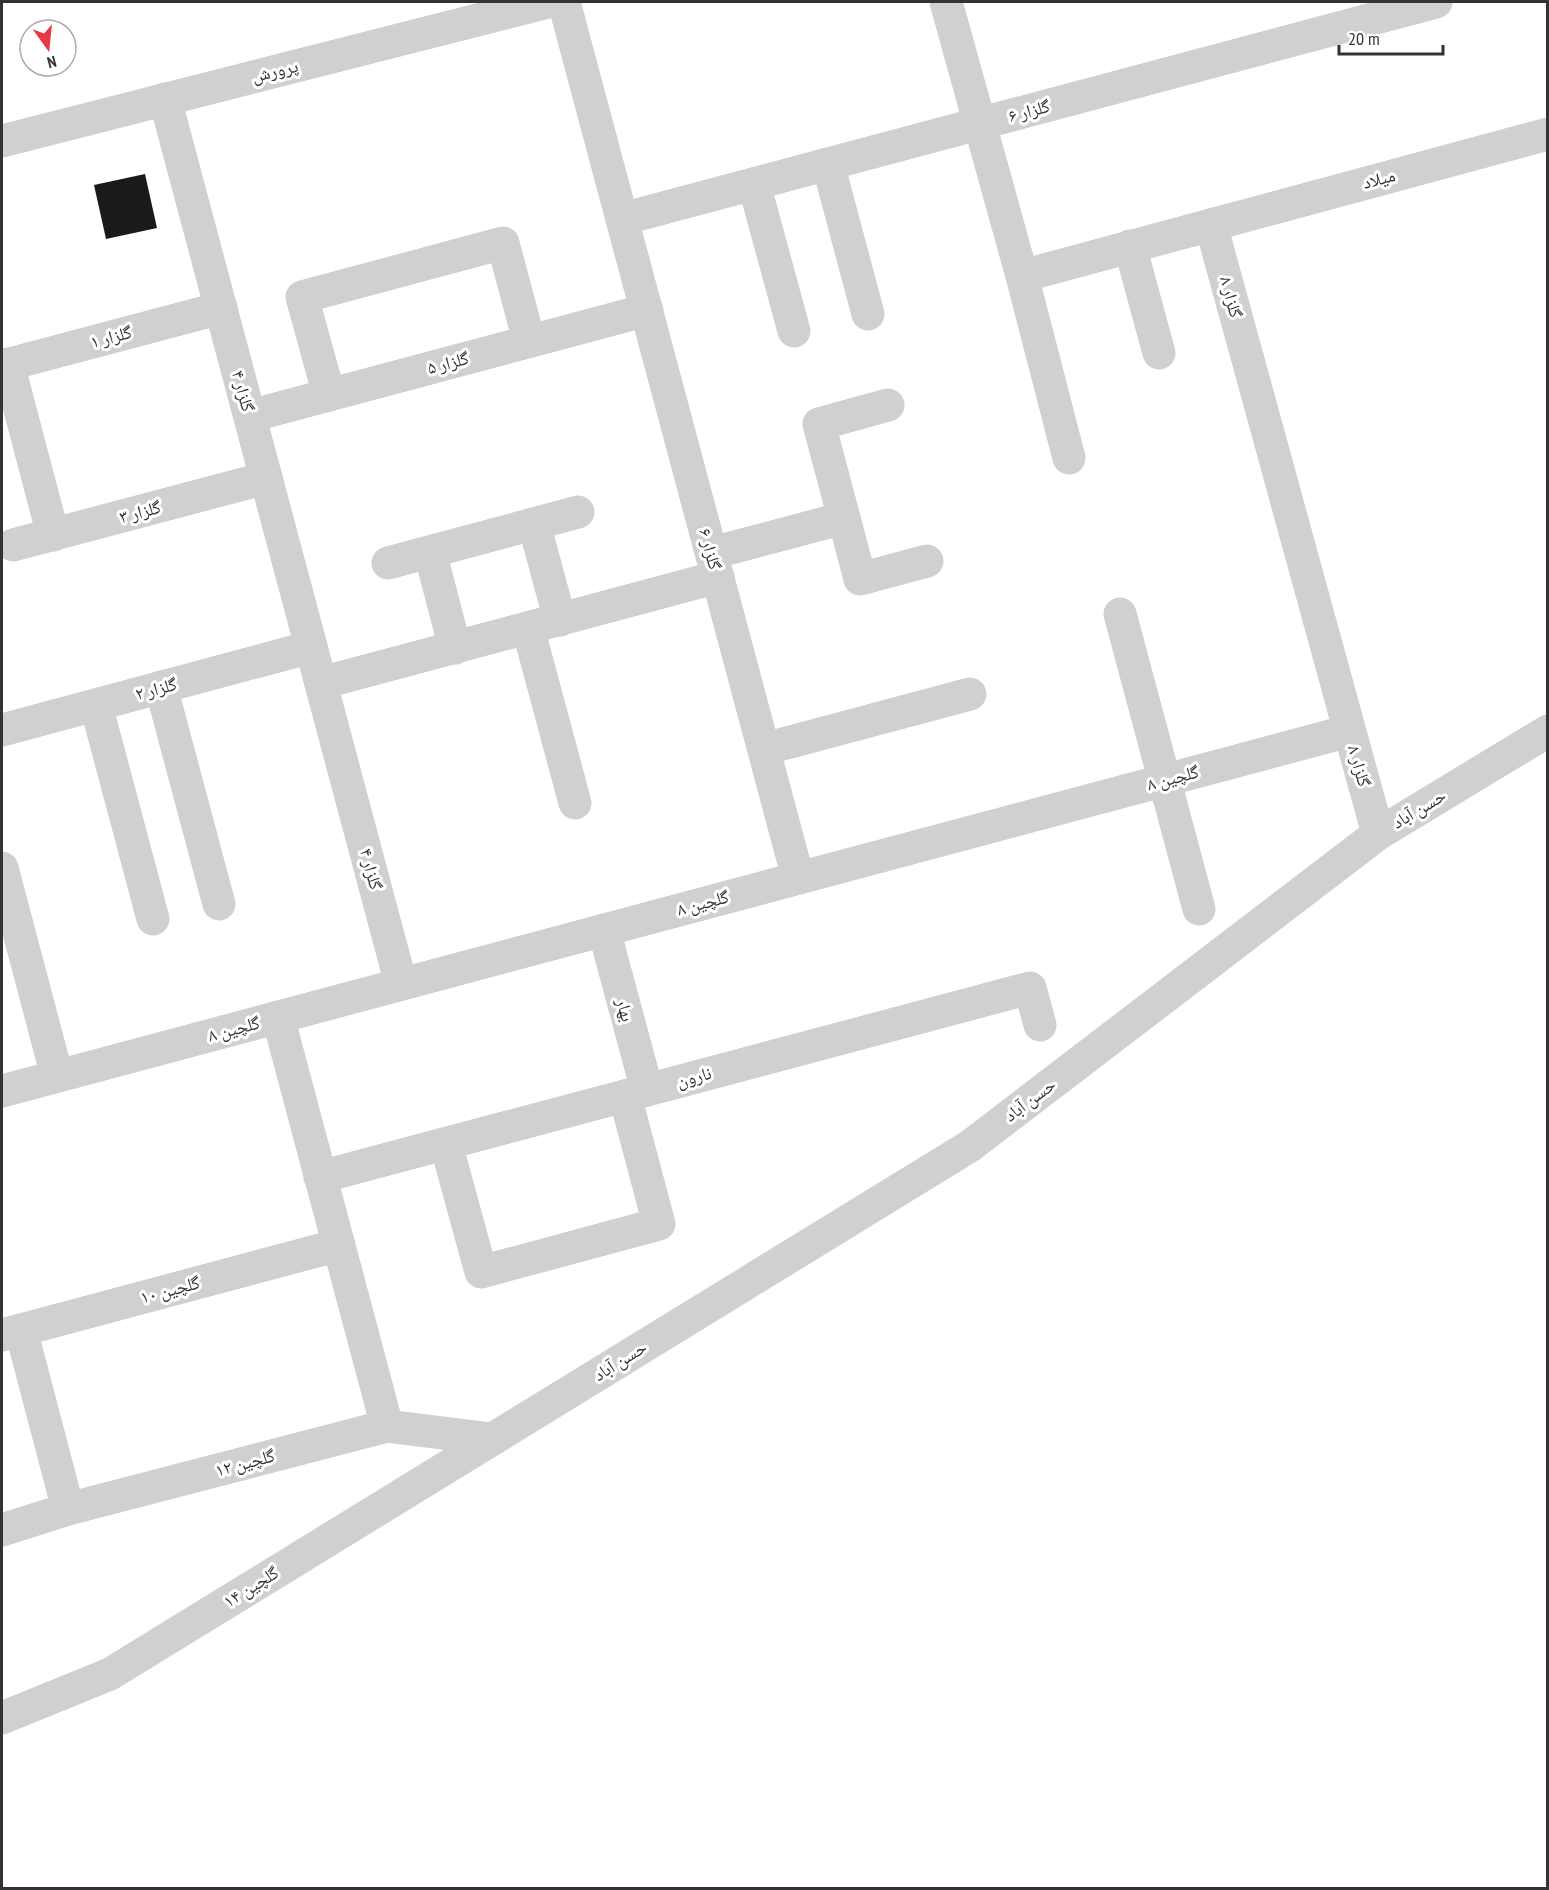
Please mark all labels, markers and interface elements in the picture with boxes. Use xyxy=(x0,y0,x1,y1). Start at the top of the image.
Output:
north arrow xyxy=(18,18,78,78)
scale bar xyxy=(1339,18,1442,56)
text: 20 m xyxy=(1348,27,1380,50)
text: N xyxy=(45,52,59,73)
street label: پرورش xyxy=(249,54,301,88)
street label: گلزار ۶ xyxy=(1005,94,1053,127)
street label: میلاد xyxy=(1360,163,1398,194)
street label: گلزار ۸ xyxy=(1215,273,1248,321)
street label: گلزار ۱ xyxy=(87,320,135,353)
street label: گلزار ۵ xyxy=(424,346,472,379)
street label: گلزار ۴ xyxy=(227,367,260,415)
street label: گلزار ۳ xyxy=(116,495,164,528)
street label: گلزار ۶ xyxy=(694,525,727,573)
street label: گلزار ۲ xyxy=(132,672,180,705)
street label: گلزار ۸ xyxy=(1343,742,1377,790)
street label: گلچین ۸ xyxy=(1144,759,1202,795)
street label: حسن آباد xyxy=(1388,784,1450,834)
street label: گلزار ۴ xyxy=(355,845,388,893)
street label: گلچین ۸ xyxy=(674,884,732,920)
street label: بهار xyxy=(611,995,640,1024)
street label: گلچین ۸ xyxy=(205,1010,263,1046)
street label: نارون xyxy=(674,1061,714,1092)
street label: حسن آباد xyxy=(999,1073,1060,1127)
street label: گلچین ۱۰ xyxy=(137,1270,203,1309)
street label: حسن آباد xyxy=(589,1335,651,1386)
street label: گلچین ۱۲ xyxy=(212,1443,278,1482)
street label: گلچین ۱۴ xyxy=(219,1560,283,1612)

